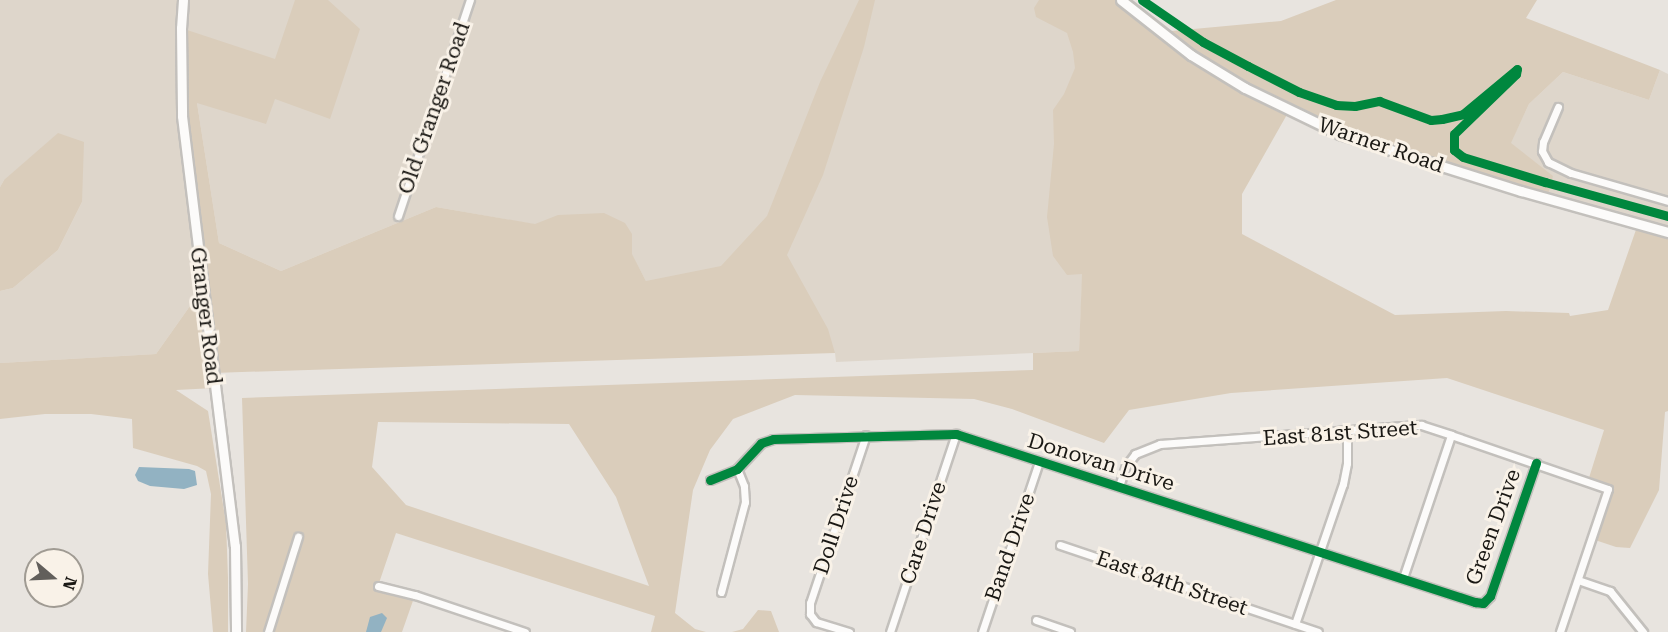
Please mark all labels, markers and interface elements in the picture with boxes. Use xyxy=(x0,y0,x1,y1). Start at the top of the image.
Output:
street label: Old Granger Road xyxy=(393,19,475,197)
street label: Warner Road xyxy=(1315,112,1447,178)
street label: Granger Road xyxy=(185,246,227,386)
street label: East 81st Street xyxy=(1262,415,1418,451)
street label: Donovan Drive xyxy=(1025,428,1177,496)
street label: Green Drive xyxy=(1460,466,1526,588)
street label: Doll Drive xyxy=(808,472,864,578)
street label: Care Drive xyxy=(895,478,951,588)
street label: Band Drive xyxy=(980,490,1040,604)
street label: East 84th Street xyxy=(1093,545,1251,621)
north arrow xyxy=(24,548,84,608)
text: N xyxy=(59,574,81,592)

